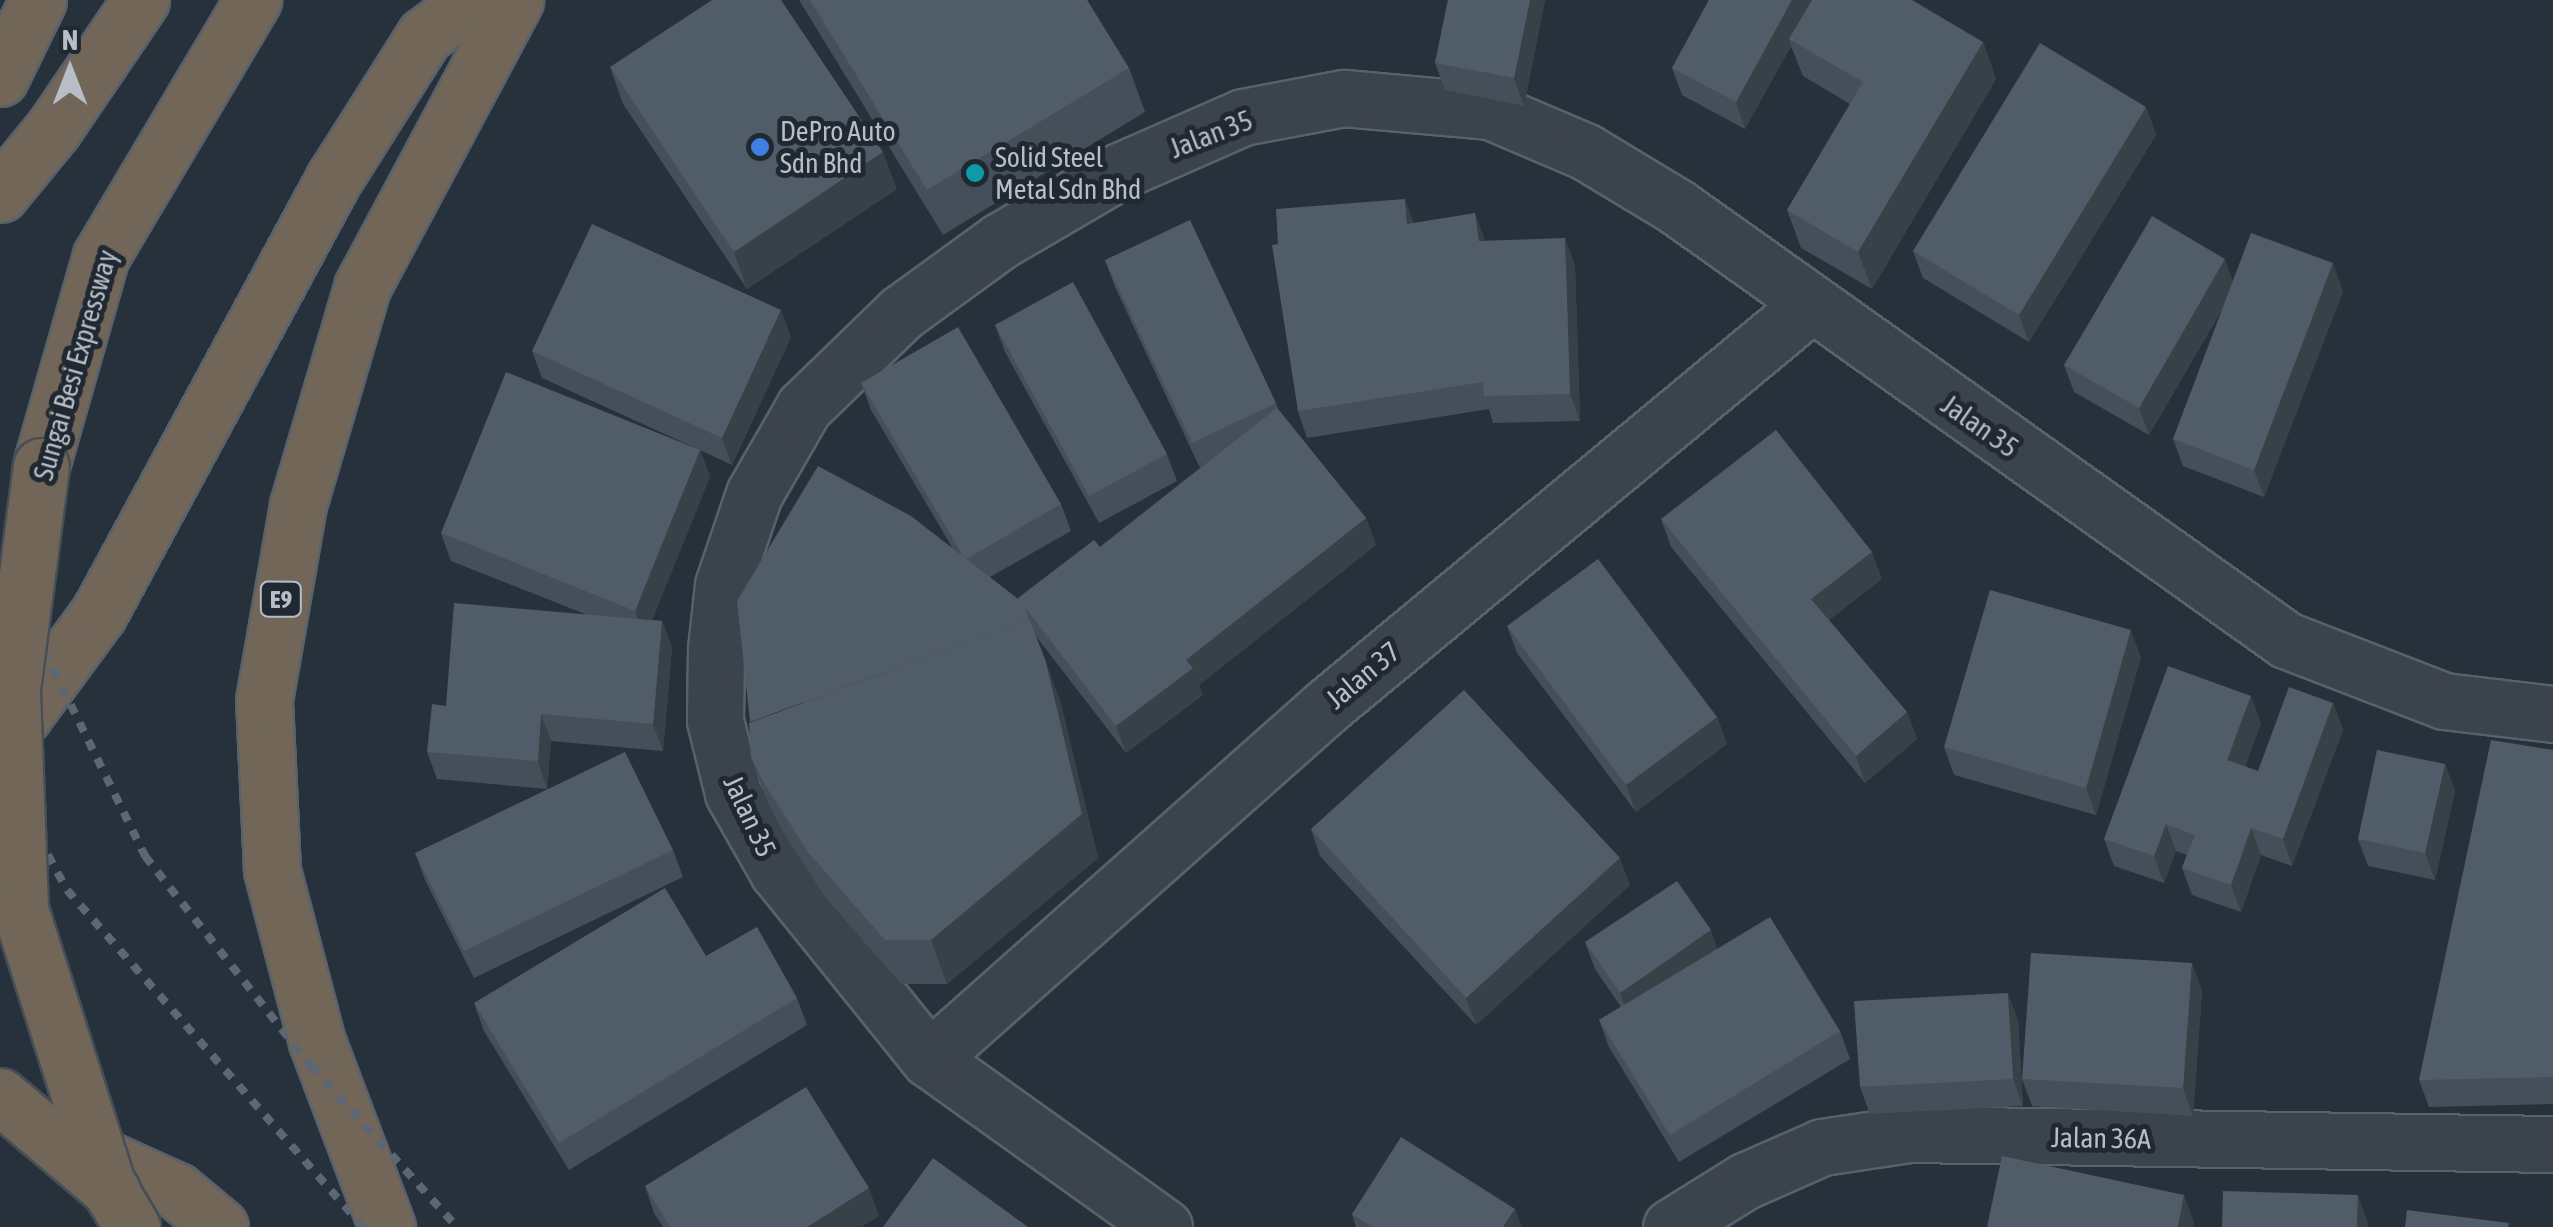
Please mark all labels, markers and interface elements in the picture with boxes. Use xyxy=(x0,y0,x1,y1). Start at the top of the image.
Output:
north arrow xyxy=(20,20,120,120)
text: N xyxy=(62,24,78,56)
street label: Jalan 35 xyxy=(1165,103,1257,165)
place label: DePro Auto Sdn Bhd xyxy=(780,114,896,180)
marker: DePro Auto Sdn Bhd xyxy=(749,136,771,158)
place label: Solid Steel Metal Sdn Bhd xyxy=(995,140,1141,206)
marker: Solid Steel Metal Sdn Bhd xyxy=(964,162,986,184)
street label: Sungai Besi Expressway xyxy=(26,246,124,484)
street label: Jalan 35 xyxy=(1935,388,2025,464)
road number: E9 xyxy=(258,579,304,619)
street label: Jalan 37 xyxy=(1319,634,1407,716)
street label: Jalan 35 xyxy=(717,770,783,862)
street label: Jalan 36A xyxy=(2051,1120,2151,1156)

